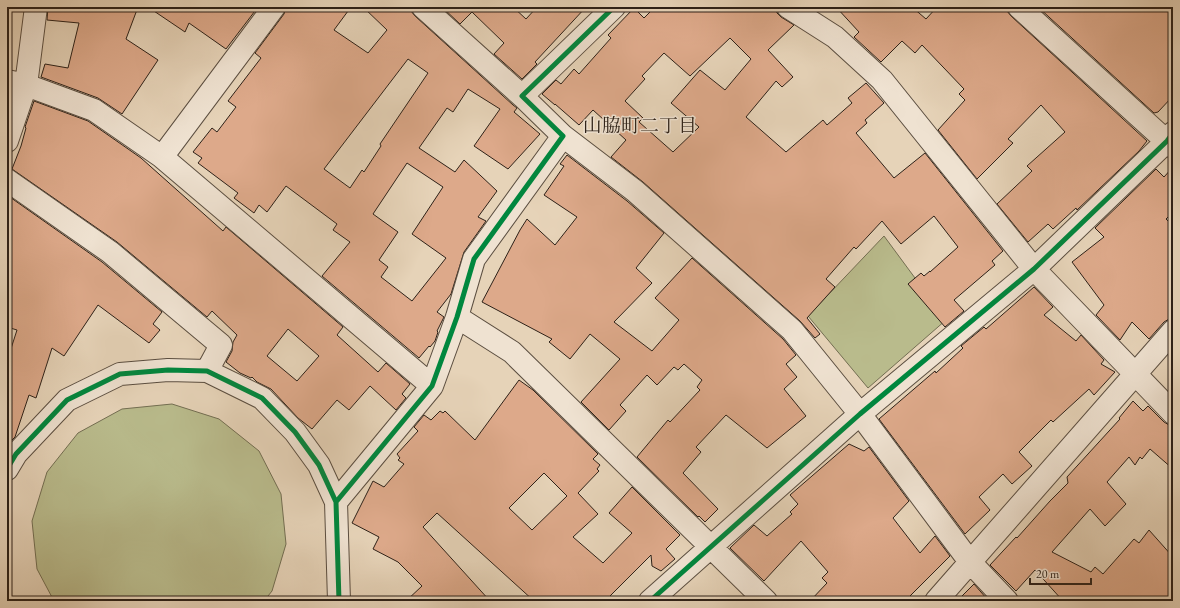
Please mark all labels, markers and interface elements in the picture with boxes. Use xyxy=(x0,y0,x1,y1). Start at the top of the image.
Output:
district label: 山脇町二丁目 xyxy=(583,113,697,138)
scale bar xyxy=(1030,560,1091,586)
text: 20 m xyxy=(1036,566,1060,582)

